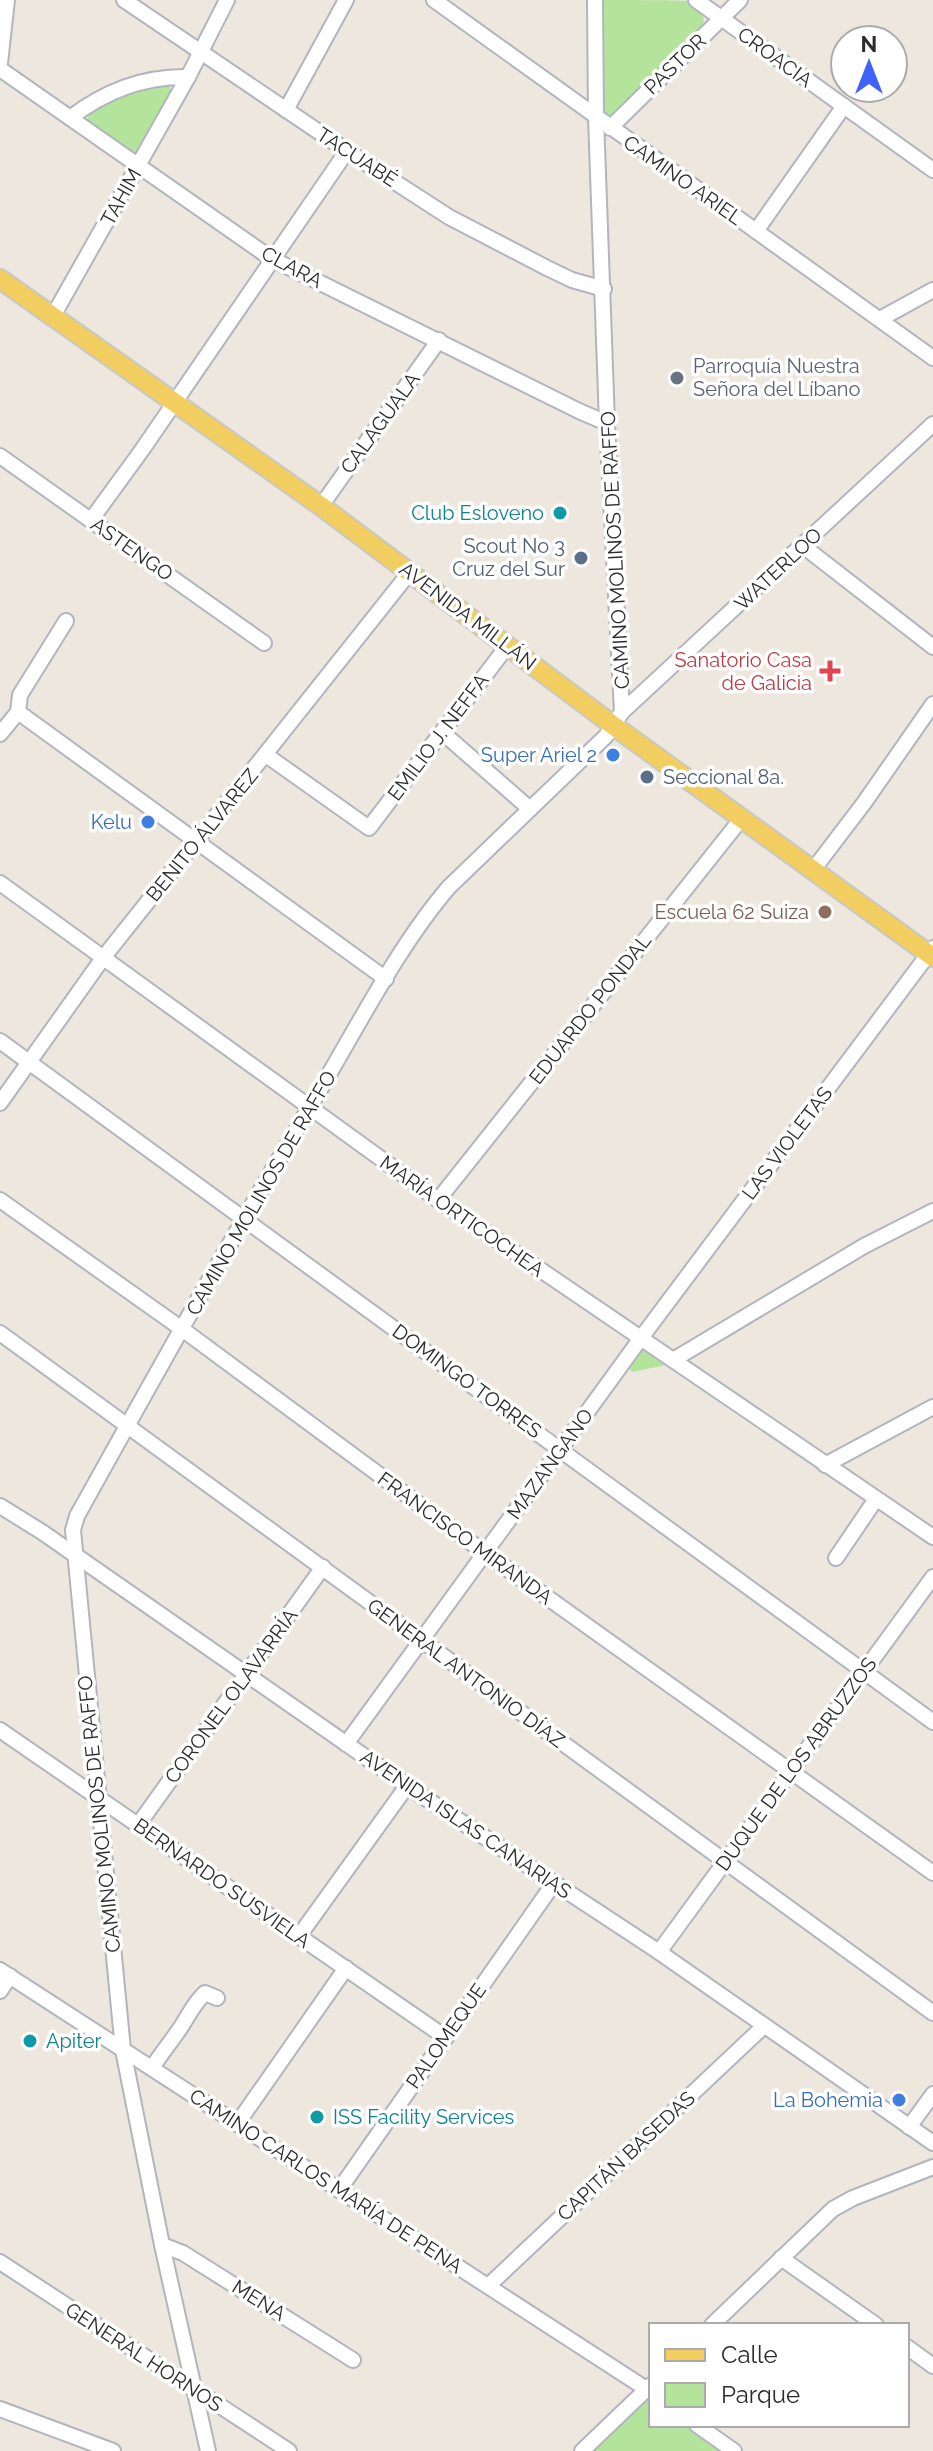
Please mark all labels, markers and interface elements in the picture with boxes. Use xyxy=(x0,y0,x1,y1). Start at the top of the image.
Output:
street label: CROACIA xyxy=(733,22,817,92)
north arrow xyxy=(829,24,909,104)
street label: PASTOR xyxy=(639,29,711,99)
text: N xyxy=(861,31,877,57)
street label: TACUABÉ xyxy=(312,122,402,192)
street label: CAMINO ARIEL xyxy=(619,130,747,230)
street label: TAHIM xyxy=(96,164,146,230)
street label: CLARA xyxy=(257,241,327,293)
place label: Parroquía Nuestra Señora del Líbano xyxy=(693,354,860,401)
street label: CALAGUALA xyxy=(335,367,425,478)
marker: Parroquía Nuestra Señora del Líbano xyxy=(668,369,686,387)
street label: CAMINO MOLINOS DE RAFFO xyxy=(596,410,634,690)
place label: Club Esloveno xyxy=(411,501,544,525)
marker: Club Esloveno xyxy=(551,504,569,522)
street label: ASTENGO xyxy=(86,512,178,586)
street label: WATERLOO xyxy=(729,523,827,615)
place label: Scout No 3 Cruz del Sur xyxy=(452,534,565,581)
marker: Scout No 3 Cruz del Sur xyxy=(572,549,590,567)
street label: AVENIDA MILLÁN xyxy=(395,557,541,675)
place label: Sanatorio Casa de Galicia xyxy=(674,648,812,695)
marker: Sanatorio Casa de Galicia xyxy=(819,660,841,682)
street label: EMILIO J. NEFFA xyxy=(382,668,494,805)
place label: Super Ariel 2 xyxy=(481,743,597,767)
marker: Super Ariel 2 xyxy=(604,746,622,764)
street label: BENITO ÁLVAREZ xyxy=(141,764,263,906)
place label: Seccional 8a. xyxy=(663,765,784,789)
marker: Seccional 8a. xyxy=(638,768,656,786)
place label: Kelu xyxy=(91,810,132,834)
marker: Kelu xyxy=(139,813,157,831)
place label: Escuela 62 Suiza xyxy=(654,900,809,924)
marker: Escuela 62 Suiza xyxy=(816,903,834,921)
street label: EDUARDO PONDAL xyxy=(524,929,656,1089)
street label: CAMINO MOLINOS DE RAFFO xyxy=(181,1066,341,1320)
street label: LAS VIOLETAS xyxy=(737,1082,837,1204)
street label: MARÍA ORTICOCHEA xyxy=(375,1150,549,1282)
street label: DOMINGO TORRES xyxy=(388,1319,546,1443)
street label: MAZANGANO xyxy=(502,1404,598,1524)
street label: FRANCISCO MIRANDA xyxy=(373,1467,557,1610)
street label: GENERAL ANTONIO DÍAZ xyxy=(363,1593,569,1753)
street label: CORONEL OLAVARRÍA xyxy=(160,1604,303,1788)
street label: DUQUE DE LOS ABRUZZOS xyxy=(710,1653,882,1875)
street label: CAMINO MOLINOS DE RAFFO xyxy=(73,1674,125,1954)
street label: AVENIDA ISLAS CANARIAS xyxy=(356,1744,576,1904)
street label: BERNARDO SUSVIELA xyxy=(129,1813,315,1953)
street label: PALOMEQUE xyxy=(401,1979,491,2093)
place label: Apiter xyxy=(46,2029,102,2053)
marker: Apiter xyxy=(21,2032,39,2050)
street label: CAMINO CARLOS MARÍA DE PENA xyxy=(185,2084,467,2279)
street label: CAPITÁN BASEDAS xyxy=(552,2086,700,2226)
place label: La Bohemia xyxy=(773,2088,883,2112)
marker: La Bohemia xyxy=(890,2091,908,2109)
place label: ISS Facility Services xyxy=(333,2105,514,2129)
marker: ISS Facility Services xyxy=(308,2108,326,2126)
street label: MENA xyxy=(228,2274,291,2326)
street label: GENERAL HORNOS xyxy=(61,2297,227,2417)
legend xyxy=(649,2323,909,2427)
text: Calle xyxy=(721,2340,778,2369)
text: Parque xyxy=(721,2380,800,2409)

